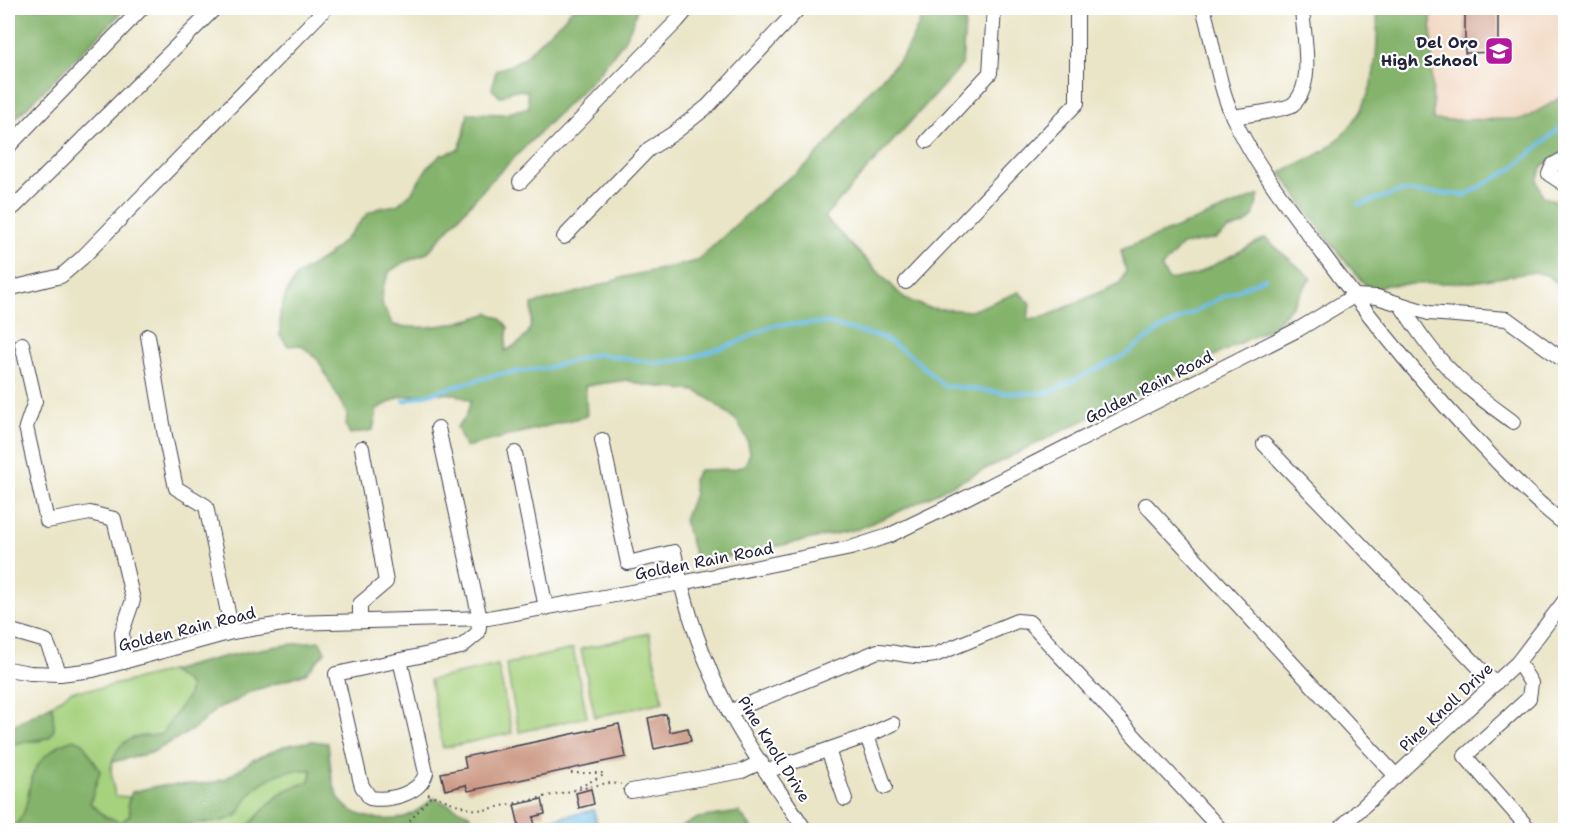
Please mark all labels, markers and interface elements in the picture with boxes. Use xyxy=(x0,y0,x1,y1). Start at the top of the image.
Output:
place label: Del Oro High School xyxy=(1381,32,1478,71)
school or university icon: Del Oro High School xyxy=(1483,35,1515,67)
street label: Golden Rain Road xyxy=(1082,346,1216,428)
street label: Golden Rain Road xyxy=(633,537,775,585)
street label: Golden Rain Road xyxy=(116,602,258,656)
street label: Pine Knoll Drive xyxy=(1394,658,1498,756)
street label: Pine Knoll Drive xyxy=(733,692,815,806)

